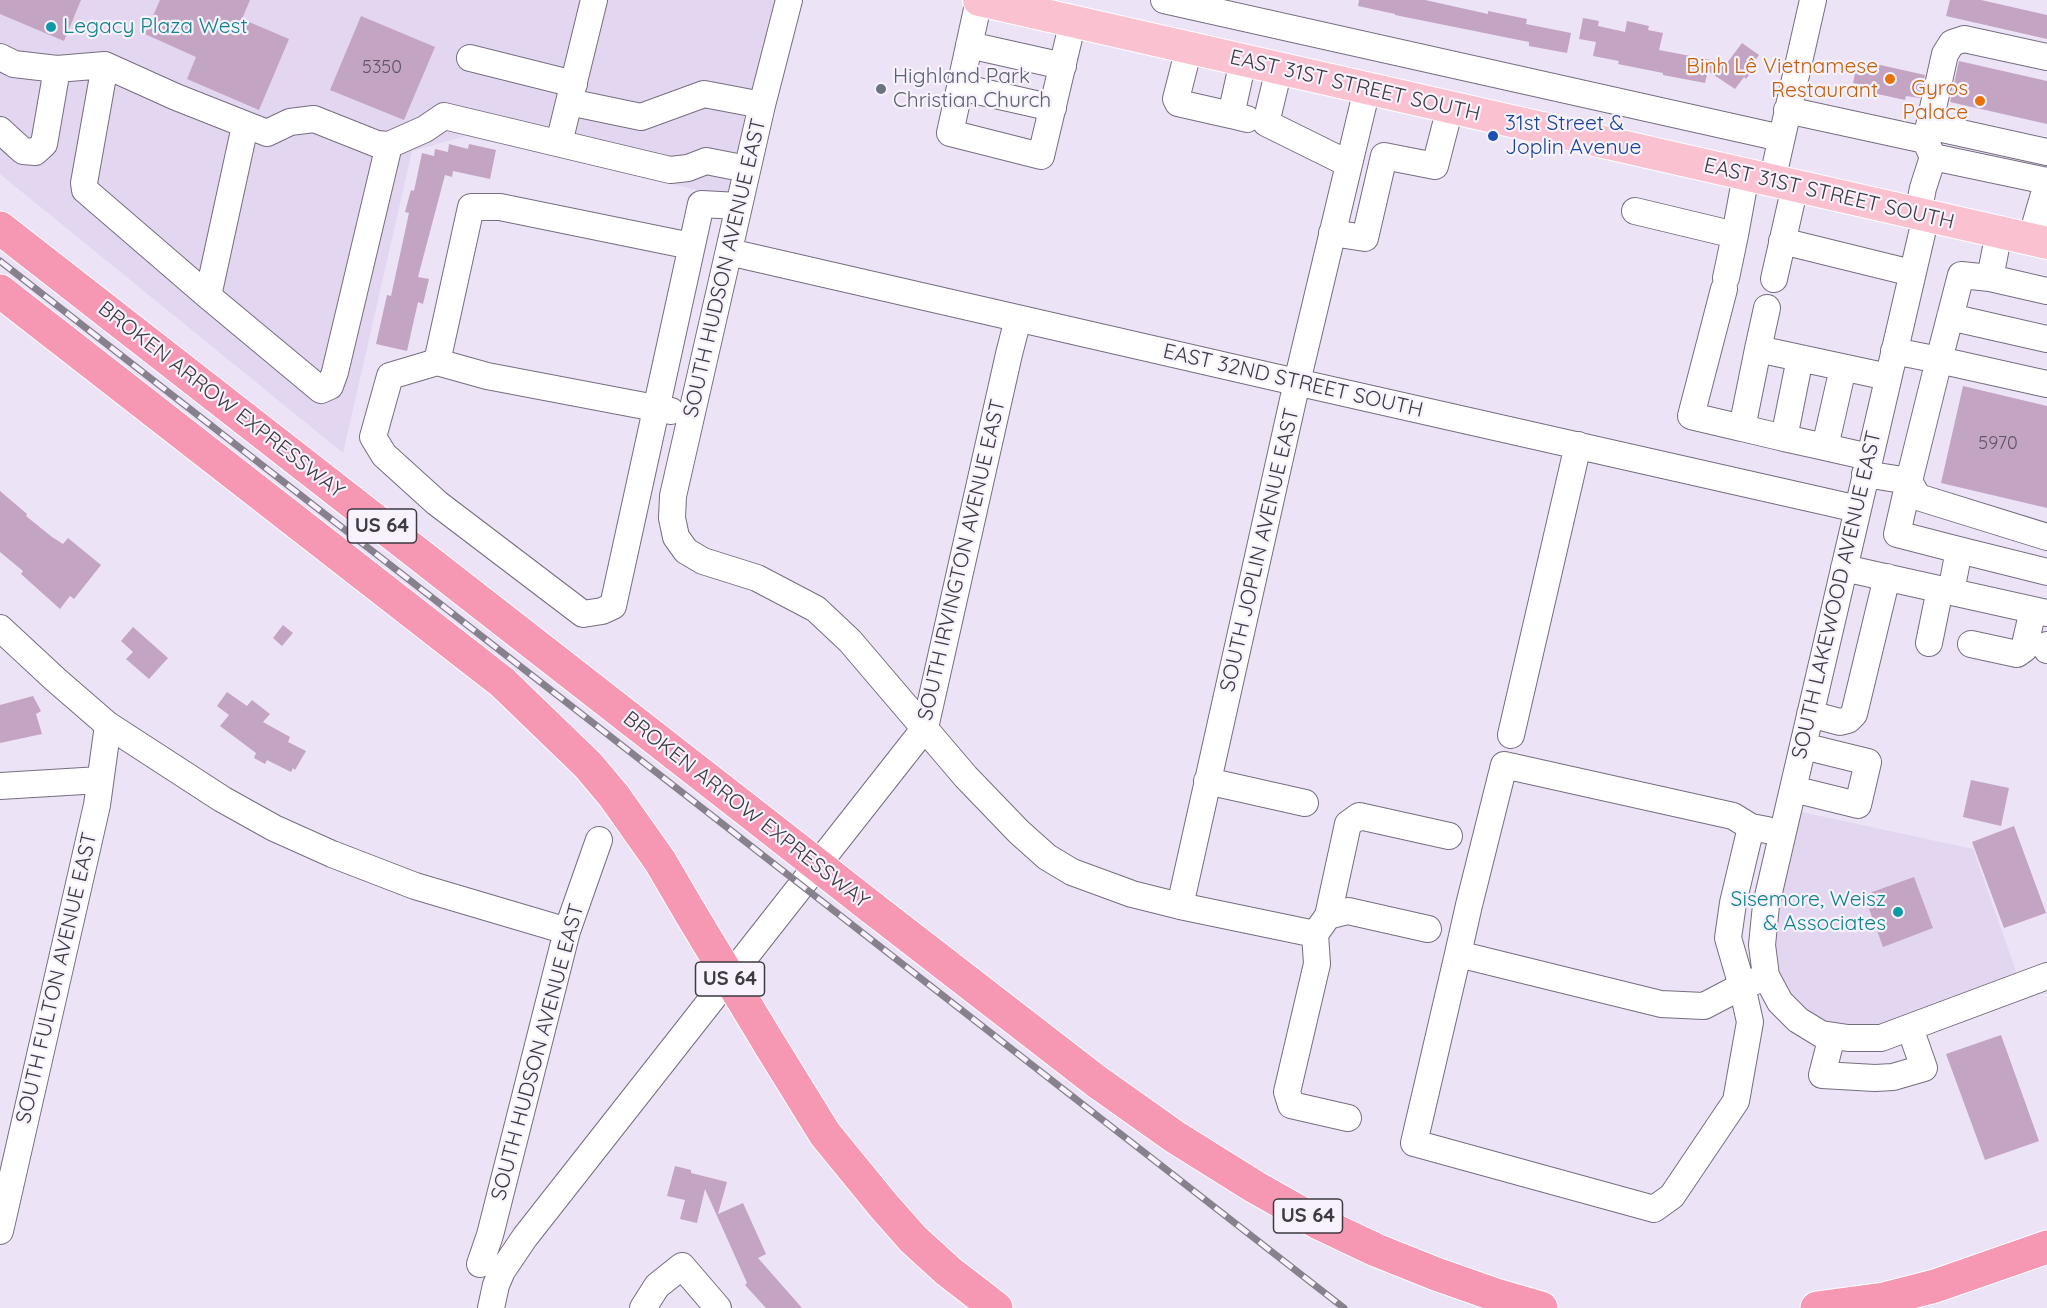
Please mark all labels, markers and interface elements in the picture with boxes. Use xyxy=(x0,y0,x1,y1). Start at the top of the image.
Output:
place label: Legacy Plaza West xyxy=(63,14,248,40)
marker: Legacy Plaza West xyxy=(44,20,58,34)
street label: EAST 31ST STREET SOUTH xyxy=(1227,45,1483,127)
place label: Binh Lê Vietnamese Restaurant xyxy=(1686,54,1878,104)
house number: 5350 xyxy=(362,57,402,79)
place label: Highland Park Christian Church xyxy=(893,64,1051,114)
marker: Binh Lê Vietnamese Restaurant xyxy=(1883,72,1897,86)
place label: Gyros Palace xyxy=(1903,76,1968,126)
marker: Highland Park Christian Church xyxy=(874,82,888,96)
marker: Gyros Palace xyxy=(1973,94,1987,108)
place label: 31st Street & Joplin Avenue xyxy=(1505,111,1641,161)
street label: SOUTH HUDSON AVENUE EAST xyxy=(678,116,772,420)
marker: 31st Street & Joplin Avenue xyxy=(1486,129,1500,143)
street label: EAST 31ST STREET SOUTH xyxy=(1701,153,1957,235)
street label: BROKEN ARROW EXPRESSWAY xyxy=(93,296,349,504)
street label: EAST 32ND STREET SOUTH xyxy=(1161,339,1425,423)
street label: SOUTH IRVINGTON AVENUE EAST xyxy=(913,397,1011,723)
street label: SOUTH JOPLIN AVENUE EAST xyxy=(1215,406,1305,694)
street label: SOUTH LAKEWOOD AVENUE EAST xyxy=(1787,429,1887,761)
house number: 5970 xyxy=(1978,433,2018,455)
road number: US 64 xyxy=(348,509,416,543)
street label: BROKEN ARROW EXPRESSWAY xyxy=(618,706,874,914)
street label: SOUTH FULTON AVENUE EAST xyxy=(11,830,103,1126)
place label: Sisemore, Weisz & Associates xyxy=(1731,887,1886,937)
street label: SOUTH HUDSON AVENUE EAST xyxy=(486,901,590,1203)
marker: Sisemore, Weisz & Associates xyxy=(1891,905,1905,919)
road number: US 64 xyxy=(696,962,764,996)
road number: US 64 xyxy=(1274,1199,1342,1233)

